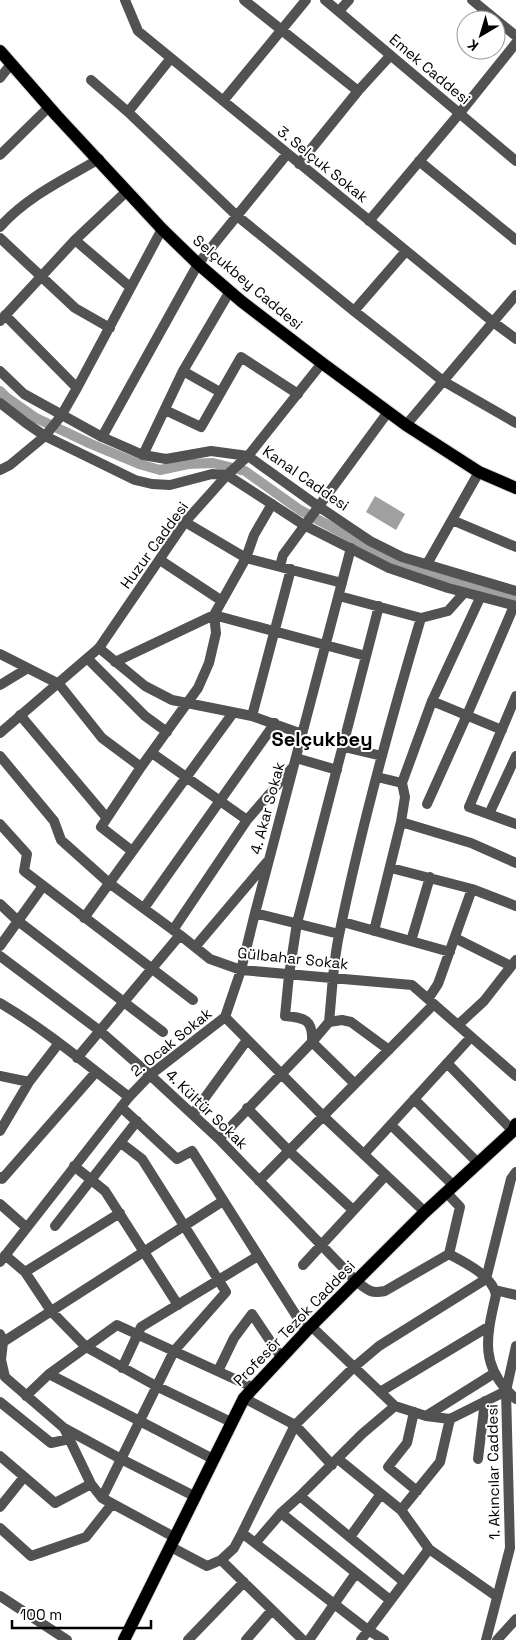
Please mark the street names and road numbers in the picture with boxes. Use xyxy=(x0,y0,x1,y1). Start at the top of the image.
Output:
street label: Emek Caddesi xyxy=(386,30,474,108)
street label: 3. Selçuk Sokak xyxy=(274,122,372,206)
street label: Selçukbey Caddesi xyxy=(189,231,307,333)
street label: Kanal Caddesi xyxy=(259,441,353,515)
street label: Huzur Caddesi xyxy=(116,498,192,592)
street label: 4. Akar Sokak xyxy=(246,760,288,856)
street label: Gülbahar Sokak xyxy=(237,943,349,973)
street label: 2. Ocak Sokak xyxy=(127,1004,215,1080)
street label: 4. Kültür Sokak xyxy=(162,1065,252,1153)
street label: Profesör Tezok Caddesi xyxy=(229,1256,359,1390)
street label: 1. Akıncılar Caddesi xyxy=(482,1404,504,1540)

